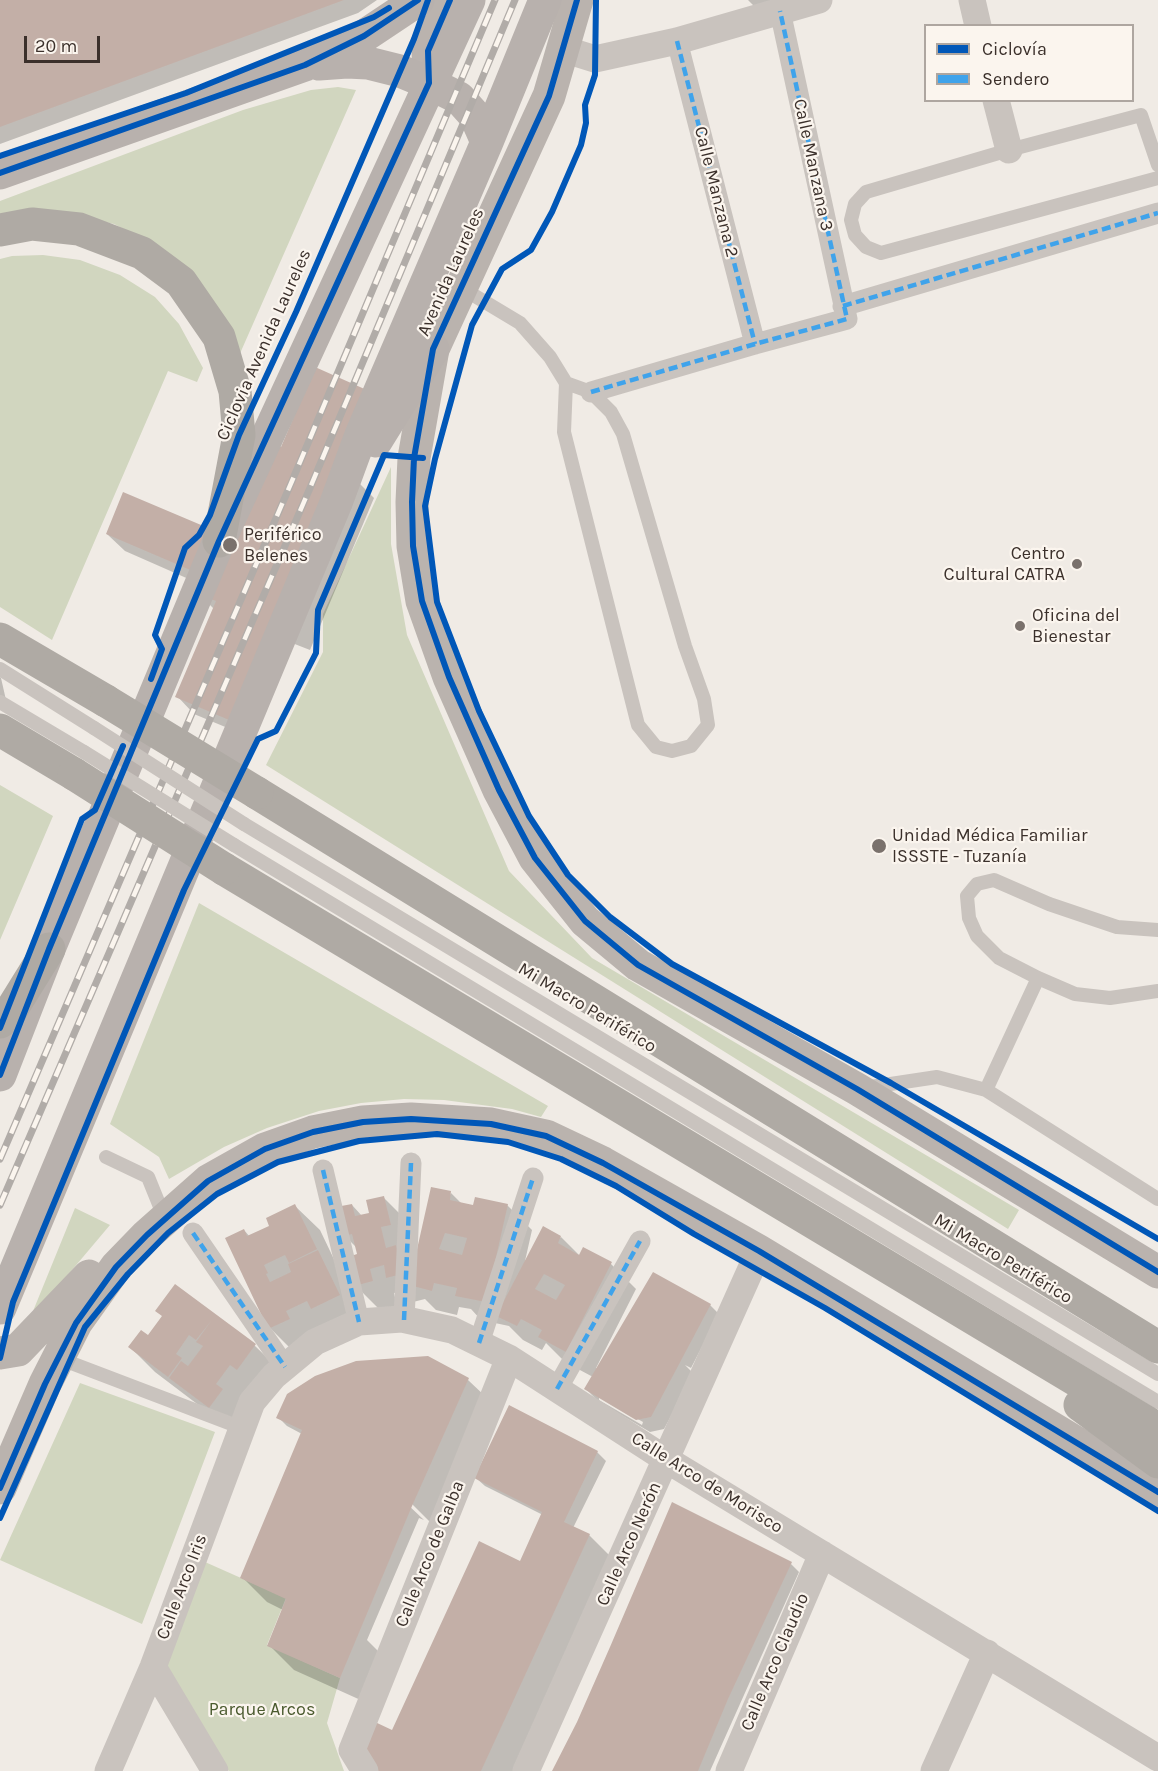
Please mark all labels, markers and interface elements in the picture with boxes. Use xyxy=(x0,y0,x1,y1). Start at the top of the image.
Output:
scale bar xyxy=(27,24,104,62)
legend xyxy=(924,24,1134,102)
text: 20 m xyxy=(35,35,77,57)
text: Ciclovía xyxy=(982,38,1047,60)
text: Sendero xyxy=(982,68,1049,90)
street label: Calle Manzana 3 xyxy=(788,97,838,233)
street label: Calle Manzana 2 xyxy=(689,124,743,260)
street label: Avenida Laureles xyxy=(413,205,489,339)
street label: Ciclovia Avenida Laureles xyxy=(212,246,316,444)
place label: Periférico Belenes xyxy=(244,524,321,566)
marker: Periférico Belenes xyxy=(221,536,239,554)
place label: Centro Cultural CATRA xyxy=(944,543,1065,586)
marker: Centro Cultural CATRA xyxy=(1070,557,1084,571)
place label: Oficina del Bienestar xyxy=(1032,605,1120,648)
marker: Oficina del Bienestar xyxy=(1013,619,1027,633)
place label: Unidad Médica Familiar ISSSTE - Tuzanía xyxy=(892,825,1087,868)
marker: Unidad Médica Familiar ISSSTE - Tuzanía xyxy=(870,837,888,855)
street label: Mi Macro Periférico xyxy=(514,958,660,1058)
street label: Mi Macro Periférico xyxy=(930,1209,1076,1309)
street label: Calle Arco de Morisco xyxy=(627,1428,787,1538)
street label: Calle Arco de Galba xyxy=(391,1478,469,1630)
street label: Calle Arco Nerón xyxy=(592,1479,666,1609)
street label: Calle Arco Iris xyxy=(152,1531,212,1643)
street label: Calle Arco Claudio xyxy=(736,1590,814,1734)
park label: Parque Arcos xyxy=(209,1699,315,1721)

